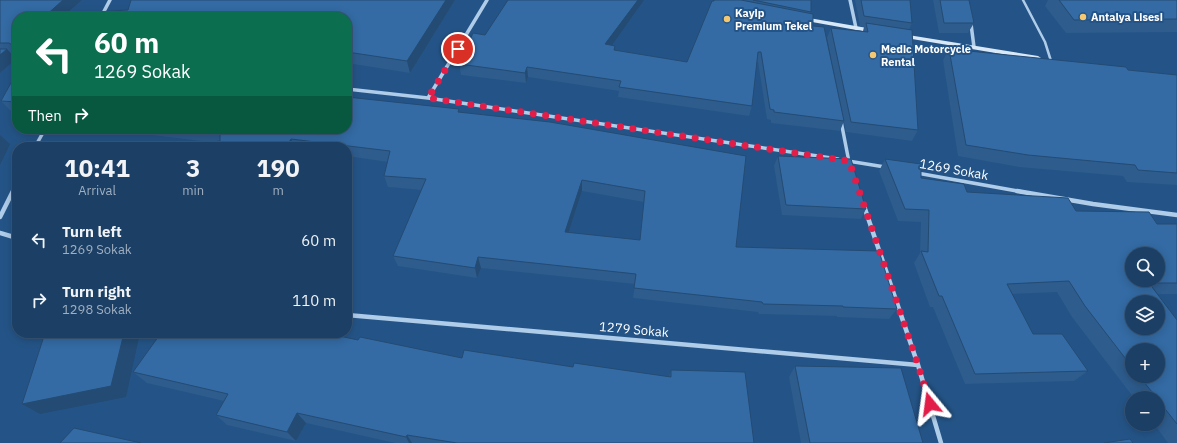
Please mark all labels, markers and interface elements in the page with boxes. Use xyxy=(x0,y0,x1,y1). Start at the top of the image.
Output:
place label: Kayip Premium Tekel xyxy=(735,6,813,33)
place label: Antalya Lisesi xyxy=(1091,10,1163,24)
marker: Antalya Lisesi xyxy=(1078,12,1088,22)
marker: Kayip Premium Tekel xyxy=(722,14,732,24)
text: 60 m xyxy=(94,24,159,61)
icon: left xyxy=(28,28,80,80)
pin xyxy=(441,32,475,66)
icon: arrive xyxy=(447,38,469,60)
place label: Medic Motorcycle Rental xyxy=(881,42,971,69)
marker: Medic Motorcycle Rental xyxy=(868,50,878,60)
text: 1269 Sokak xyxy=(94,60,190,83)
icon: right xyxy=(70,104,92,126)
text: Then xyxy=(28,106,62,125)
text: 10:41 xyxy=(64,152,130,184)
text: 3 xyxy=(186,152,200,184)
text: 190 xyxy=(256,152,300,184)
street label: 1269 Sokak xyxy=(918,155,990,184)
text: Arrival xyxy=(78,182,116,199)
text: min xyxy=(182,182,204,199)
text: m xyxy=(272,182,284,199)
text: Turn left xyxy=(62,222,122,241)
icon: left xyxy=(28,229,50,251)
text: 60 m xyxy=(301,231,336,250)
text: 1269 Sokak xyxy=(62,241,132,258)
map controls xyxy=(1125,247,1165,431)
button: search xyxy=(1125,247,1165,287)
text: Turn right xyxy=(62,282,131,301)
icon: right xyxy=(28,289,50,311)
text: 110 m xyxy=(292,291,336,310)
button: layers xyxy=(1125,295,1165,335)
text: 1298 Sokak xyxy=(62,301,132,318)
street label: 1279 Sokak xyxy=(599,318,670,341)
button: + xyxy=(1125,343,1165,383)
position arrow xyxy=(909,383,951,425)
button: − xyxy=(1125,391,1165,431)

